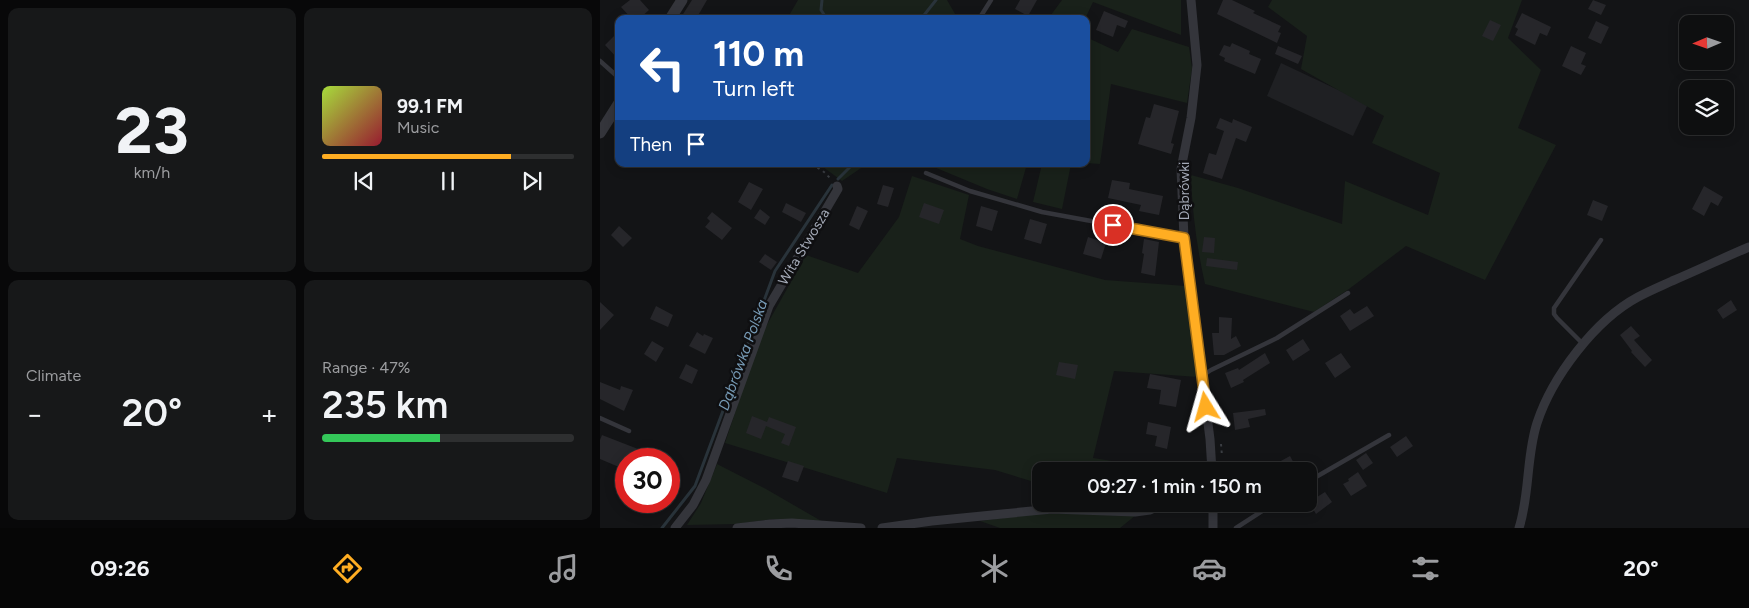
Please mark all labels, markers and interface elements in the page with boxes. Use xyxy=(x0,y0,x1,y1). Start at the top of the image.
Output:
north arrow xyxy=(1679,15,1734,70)
map controls xyxy=(1679,15,1734,135)
text: 110 m xyxy=(713,33,804,75)
icon: left xyxy=(630,35,695,100)
text: Turn left xyxy=(713,75,795,102)
button: layers xyxy=(1679,80,1734,135)
text: 23 xyxy=(115,91,189,169)
text: 99.1 FM xyxy=(397,95,463,118)
text: Music xyxy=(397,118,439,137)
icon: arrive xyxy=(682,130,710,158)
text: Then xyxy=(630,133,672,156)
street label: Dąbrówki xyxy=(1176,162,1193,220)
text: km/h xyxy=(134,163,170,182)
icon: previous xyxy=(350,167,378,195)
icon: pause xyxy=(434,167,462,195)
icon: next xyxy=(518,167,546,195)
pin xyxy=(1092,204,1134,246)
street label: Wita Stwosza xyxy=(775,206,833,288)
icon: arrive xyxy=(1099,211,1127,239)
water label: Dąbrówka Polska xyxy=(715,297,771,413)
text: Range · 47% xyxy=(322,358,410,377)
text: Climate xyxy=(26,366,81,385)
position arrow xyxy=(1179,380,1231,432)
text: 235 km xyxy=(322,382,448,428)
text: 20° xyxy=(122,390,182,436)
text: − xyxy=(26,397,43,431)
text: + xyxy=(261,397,278,431)
speed limit sign: 30 xyxy=(615,448,680,513)
text: 09:27 · 1 min · 150 m xyxy=(1087,475,1262,498)
icon: directions xyxy=(330,551,365,586)
icon: music xyxy=(546,551,581,586)
icon: phone xyxy=(761,551,796,586)
icon: climate xyxy=(977,551,1012,586)
icon: car xyxy=(1192,551,1227,586)
icon: filters xyxy=(1408,551,1443,586)
text: 09:26 xyxy=(90,555,149,582)
text: 20° xyxy=(1623,555,1659,582)

